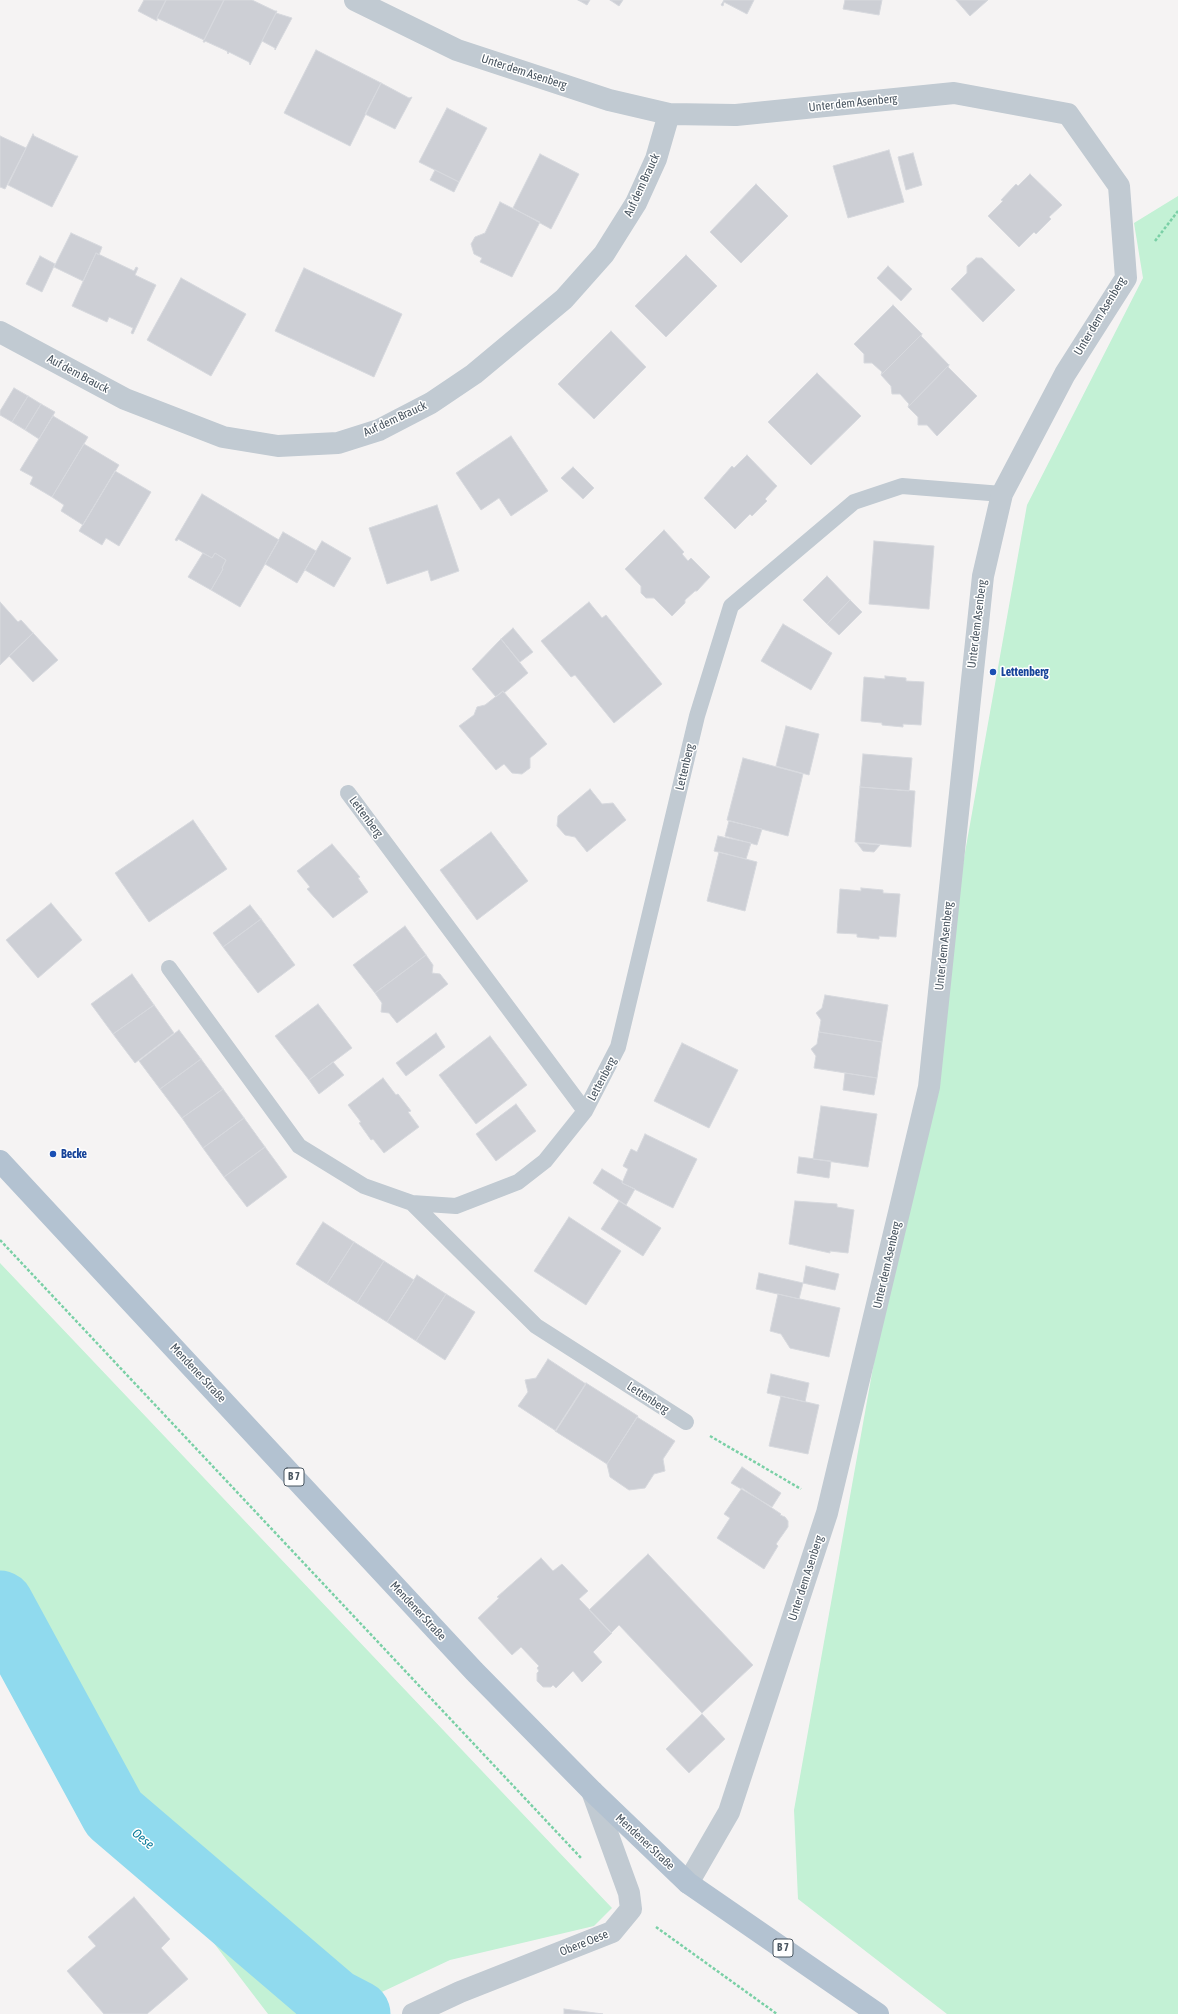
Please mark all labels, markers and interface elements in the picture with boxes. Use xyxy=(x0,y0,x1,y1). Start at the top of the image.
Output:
street label: Unter dem Asenberg xyxy=(479,51,569,93)
street label: Unter dem Asenberg xyxy=(808,91,898,115)
street label: Auf dem Brauck xyxy=(621,151,663,219)
street label: Unter dem Asenberg xyxy=(1071,274,1129,358)
street label: Auf dem Brauck xyxy=(45,352,111,396)
street label: Auf dem Brauck xyxy=(361,398,429,440)
street label: Unter dem Asenberg xyxy=(964,579,990,669)
place label: Lettenberg xyxy=(1001,665,1049,679)
marker: Lettenberg xyxy=(988,667,998,677)
street label: Lettenberg xyxy=(673,742,697,792)
street label: Lettenberg xyxy=(346,794,386,840)
street label: Unter dem Asenberg xyxy=(932,901,956,991)
street label: Lettenberg xyxy=(584,1055,620,1103)
place label: Becke xyxy=(61,1147,87,1161)
marker: Becke xyxy=(48,1149,58,1159)
street label: Unter dem Asenberg xyxy=(870,1220,904,1310)
street label: Mendener Straße xyxy=(167,1341,229,1405)
street label: Lettenberg xyxy=(624,1379,672,1417)
road number: B 7 xyxy=(284,1468,304,1486)
street label: Unter dem Asenberg xyxy=(785,1533,827,1623)
street label: Mendener Straße xyxy=(387,1579,449,1643)
street label: Mendener Straße xyxy=(613,1811,677,1873)
water label: Oese xyxy=(129,1825,157,1853)
street label: Obere Oese xyxy=(558,1927,610,1959)
road number: B 7 xyxy=(773,1939,793,1957)

